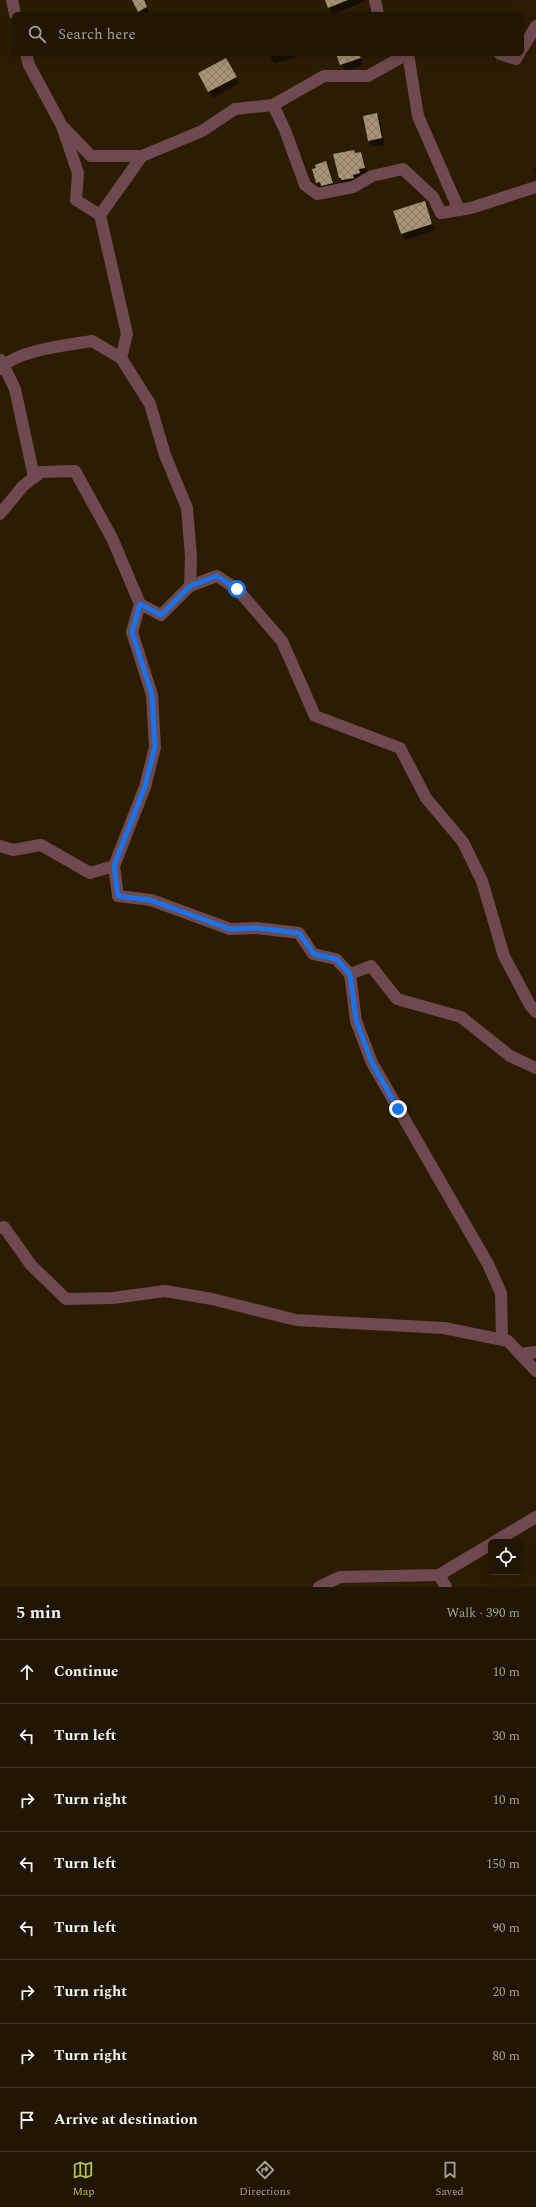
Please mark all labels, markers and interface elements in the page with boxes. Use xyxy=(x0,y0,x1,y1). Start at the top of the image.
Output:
search box xyxy=(12,12,524,56)
icon: search xyxy=(26,23,48,45)
text: Search here xyxy=(58,23,136,46)
route start xyxy=(228,580,246,598)
route end xyxy=(389,1100,407,1118)
map controls xyxy=(488,1539,524,1575)
button: locate xyxy=(488,1539,524,1575)
text: 5 min xyxy=(16,1600,61,1626)
text: Walk · 390 m xyxy=(446,1603,520,1623)
text: Continue xyxy=(54,1660,119,1683)
icon: ahead xyxy=(16,1661,38,1683)
text: 10 m xyxy=(493,1662,520,1682)
text: Turn left xyxy=(54,1724,116,1747)
icon: left xyxy=(16,1725,38,1747)
text: 30 m xyxy=(493,1726,520,1746)
text: Turn right xyxy=(54,1788,127,1811)
icon: right xyxy=(16,1789,38,1811)
text: 10 m xyxy=(493,1790,520,1810)
text: Turn left xyxy=(54,1852,116,1875)
icon: left xyxy=(16,1853,38,1875)
text: 150 m xyxy=(486,1854,520,1874)
text: Turn left xyxy=(54,1916,116,1939)
icon: left xyxy=(16,1917,38,1939)
text: 90 m xyxy=(493,1918,520,1938)
text: Turn right xyxy=(54,1980,127,2003)
icon: right xyxy=(16,1981,38,2003)
text: 20 m xyxy=(493,1982,520,2002)
text: Turn right xyxy=(54,2044,127,2067)
icon: right xyxy=(16,2045,38,2067)
text: 80 m xyxy=(493,2046,520,2066)
text: Arrive at destination xyxy=(54,2108,198,2131)
icon: arrive xyxy=(16,2109,38,2131)
tab: Map xyxy=(72,2159,95,2200)
tab: Directions xyxy=(239,2159,291,2200)
tab: Saved xyxy=(435,2159,464,2200)

